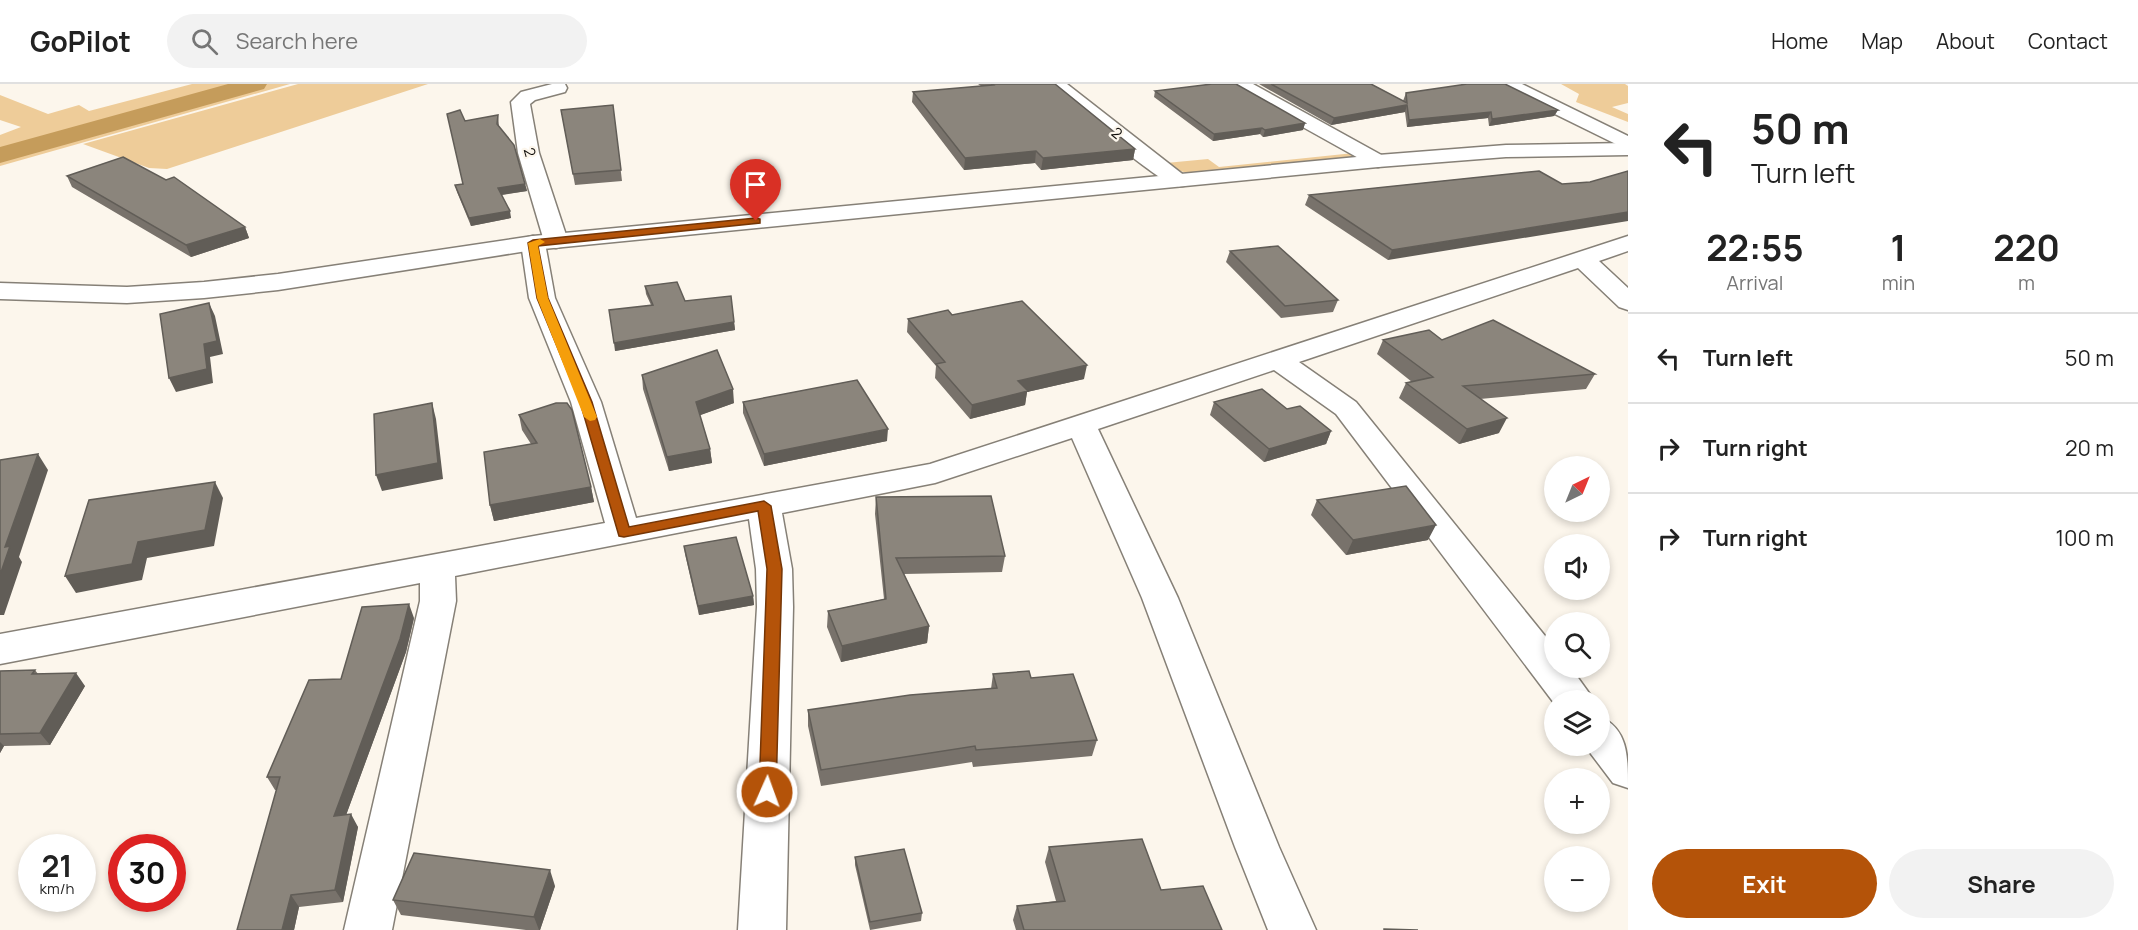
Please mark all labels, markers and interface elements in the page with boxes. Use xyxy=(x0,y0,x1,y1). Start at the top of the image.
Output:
search box xyxy=(167,14,587,68)
text: GoPilot xyxy=(30,22,131,60)
icon: search xyxy=(188,25,221,58)
text: Search here xyxy=(236,26,358,56)
text: Home xyxy=(1771,27,1828,55)
text: Map xyxy=(1861,27,1903,55)
text: About xyxy=(1936,27,1995,55)
text: Contact xyxy=(2028,27,2108,55)
text: 50 m xyxy=(1751,99,1849,157)
icon: left xyxy=(1652,108,1730,186)
street label: 2 xyxy=(1107,122,1127,144)
street label: 2 xyxy=(519,145,541,159)
text: Turn left xyxy=(1751,154,1855,191)
pin xyxy=(730,159,781,221)
icon: arrive xyxy=(739,168,772,201)
text: 22:55 xyxy=(1706,223,1804,272)
text: 1 xyxy=(1891,223,1906,272)
text: 220 xyxy=(1993,223,2060,272)
text: Arrival xyxy=(1726,269,1783,296)
text: min xyxy=(1882,269,1915,296)
text: m xyxy=(2018,269,2035,296)
icon: left xyxy=(1652,342,1685,375)
text: Turn left xyxy=(1703,343,1793,373)
text: 50 m xyxy=(2065,343,2114,373)
icon: right xyxy=(1652,432,1685,465)
text: Turn right xyxy=(1703,433,1808,463)
text: 20 m xyxy=(2065,433,2114,463)
north arrow xyxy=(1544,456,1610,522)
map controls xyxy=(1544,456,1610,912)
icon: right xyxy=(1652,522,1685,555)
text: Turn right xyxy=(1703,523,1808,553)
text: 100 m xyxy=(2056,523,2114,553)
button: sound xyxy=(1544,534,1610,600)
button: search xyxy=(1544,612,1610,678)
button: layers xyxy=(1544,690,1610,756)
position arrow xyxy=(735,760,799,824)
button: + xyxy=(1544,768,1610,834)
speed limit sign: 30 xyxy=(108,834,186,912)
text: 21 xyxy=(41,845,73,886)
button: − xyxy=(1544,846,1610,912)
button: Exit xyxy=(1652,849,1877,918)
button: Share xyxy=(1889,849,2114,918)
text: km/h xyxy=(40,878,74,899)

